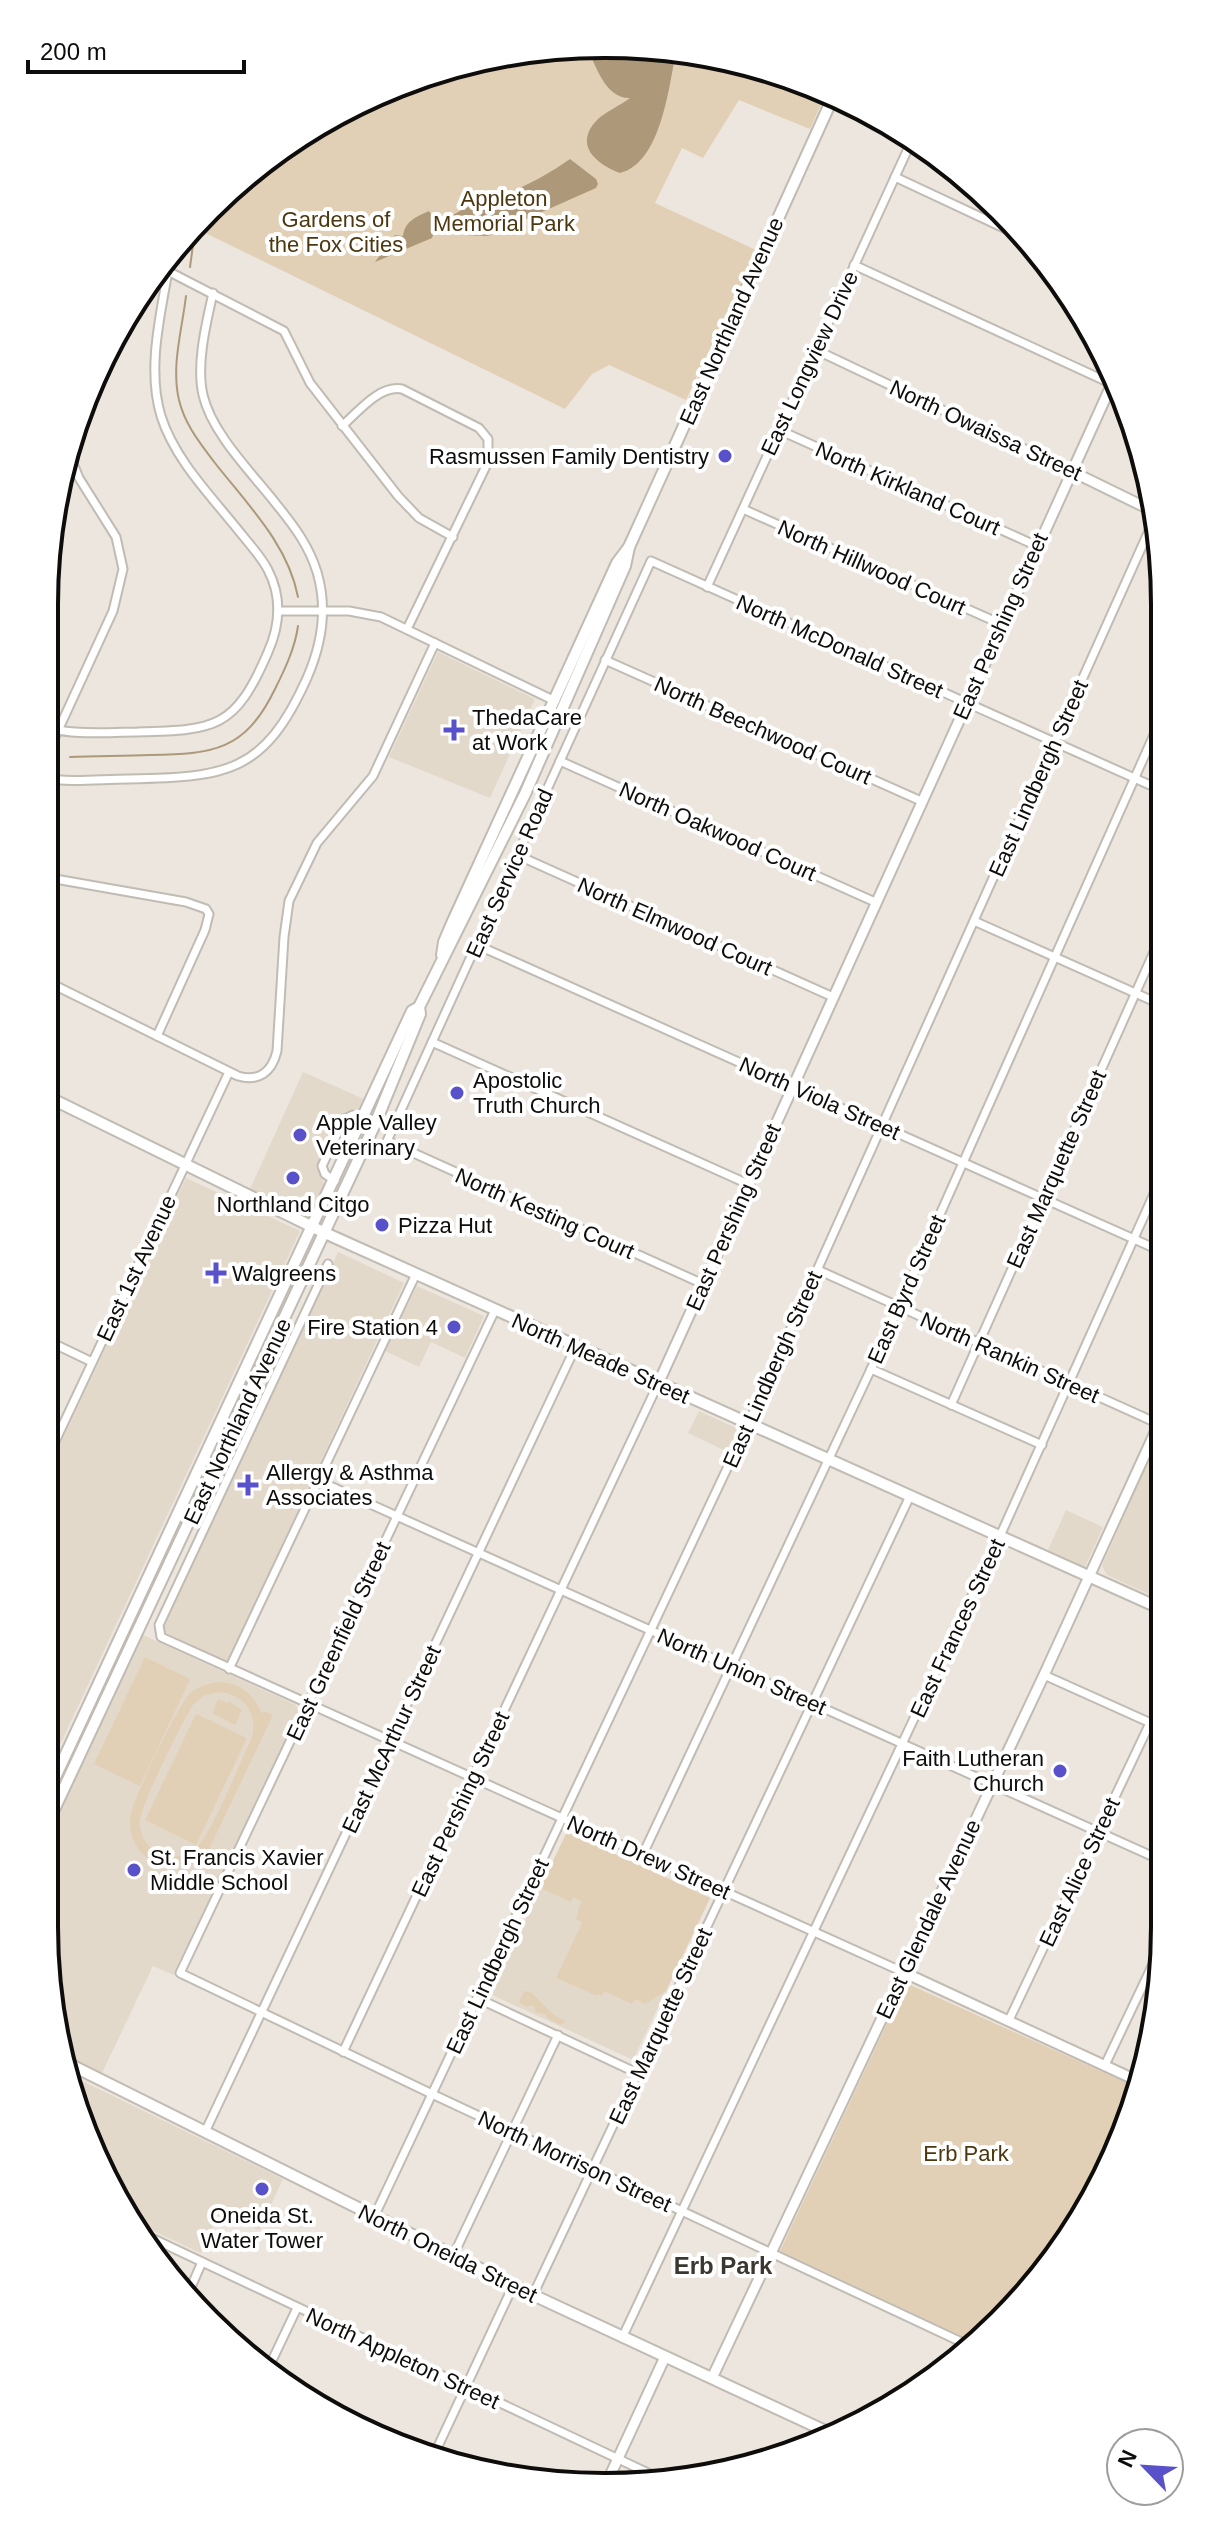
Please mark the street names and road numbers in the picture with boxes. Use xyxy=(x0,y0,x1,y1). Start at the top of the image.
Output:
street label: East Northland Avenue xyxy=(674,214,789,429)
street label: East Longview Drive xyxy=(756,267,863,459)
street label: North Owaissa Street xyxy=(886,375,1086,486)
street label: North Kirkland Court xyxy=(812,437,1004,540)
street label: North Hillwood Court xyxy=(774,515,970,620)
street label: East Pershing Street xyxy=(948,529,1053,723)
street label: North McDonald Street xyxy=(733,590,947,703)
street label: North Beechwood Court xyxy=(650,671,875,790)
street label: East Lindbergh Street xyxy=(984,676,1093,880)
street label: North Oakwood Court xyxy=(616,777,820,886)
street label: East Service Road xyxy=(461,785,558,962)
street label: North Elmwood Court xyxy=(574,872,776,981)
street label: North Viola Street xyxy=(736,1052,904,1145)
street label: East Marquette Street xyxy=(1002,1066,1111,1272)
street label: East Pershing Street xyxy=(681,1120,786,1314)
street label: North Kesting Court xyxy=(451,1163,638,1264)
street label: East 1st Avenue xyxy=(92,1191,181,1345)
street label: East Byrd Street xyxy=(862,1211,950,1367)
street label: East Lindbergh Street xyxy=(718,1267,827,1471)
street label: North Rankin Street xyxy=(916,1307,1103,1408)
street label: North Meade Street xyxy=(508,1308,694,1409)
street label: East Northland Avenue xyxy=(179,1314,296,1528)
street label: East Frances Street xyxy=(905,1535,1010,1722)
street label: East Greenfield Street xyxy=(281,1538,396,1745)
street label: North Union Street xyxy=(653,1623,830,1720)
street label: East McArthur Street xyxy=(337,1641,446,1837)
street label: East Pershing Street xyxy=(406,1707,514,1901)
street label: East Alice Street xyxy=(1034,1794,1125,1951)
street label: North Drew Street xyxy=(563,1810,734,1905)
street label: East Glendale Avenue xyxy=(871,1815,986,2023)
street label: East Lindbergh Street xyxy=(441,1854,554,2058)
street label: East Marquette Street xyxy=(604,1924,717,2128)
street label: North Morrison Street xyxy=(474,2106,675,2217)
street label: North Oneida Street xyxy=(354,2199,541,2308)
street label: North Appleton Street xyxy=(302,2303,503,2414)

